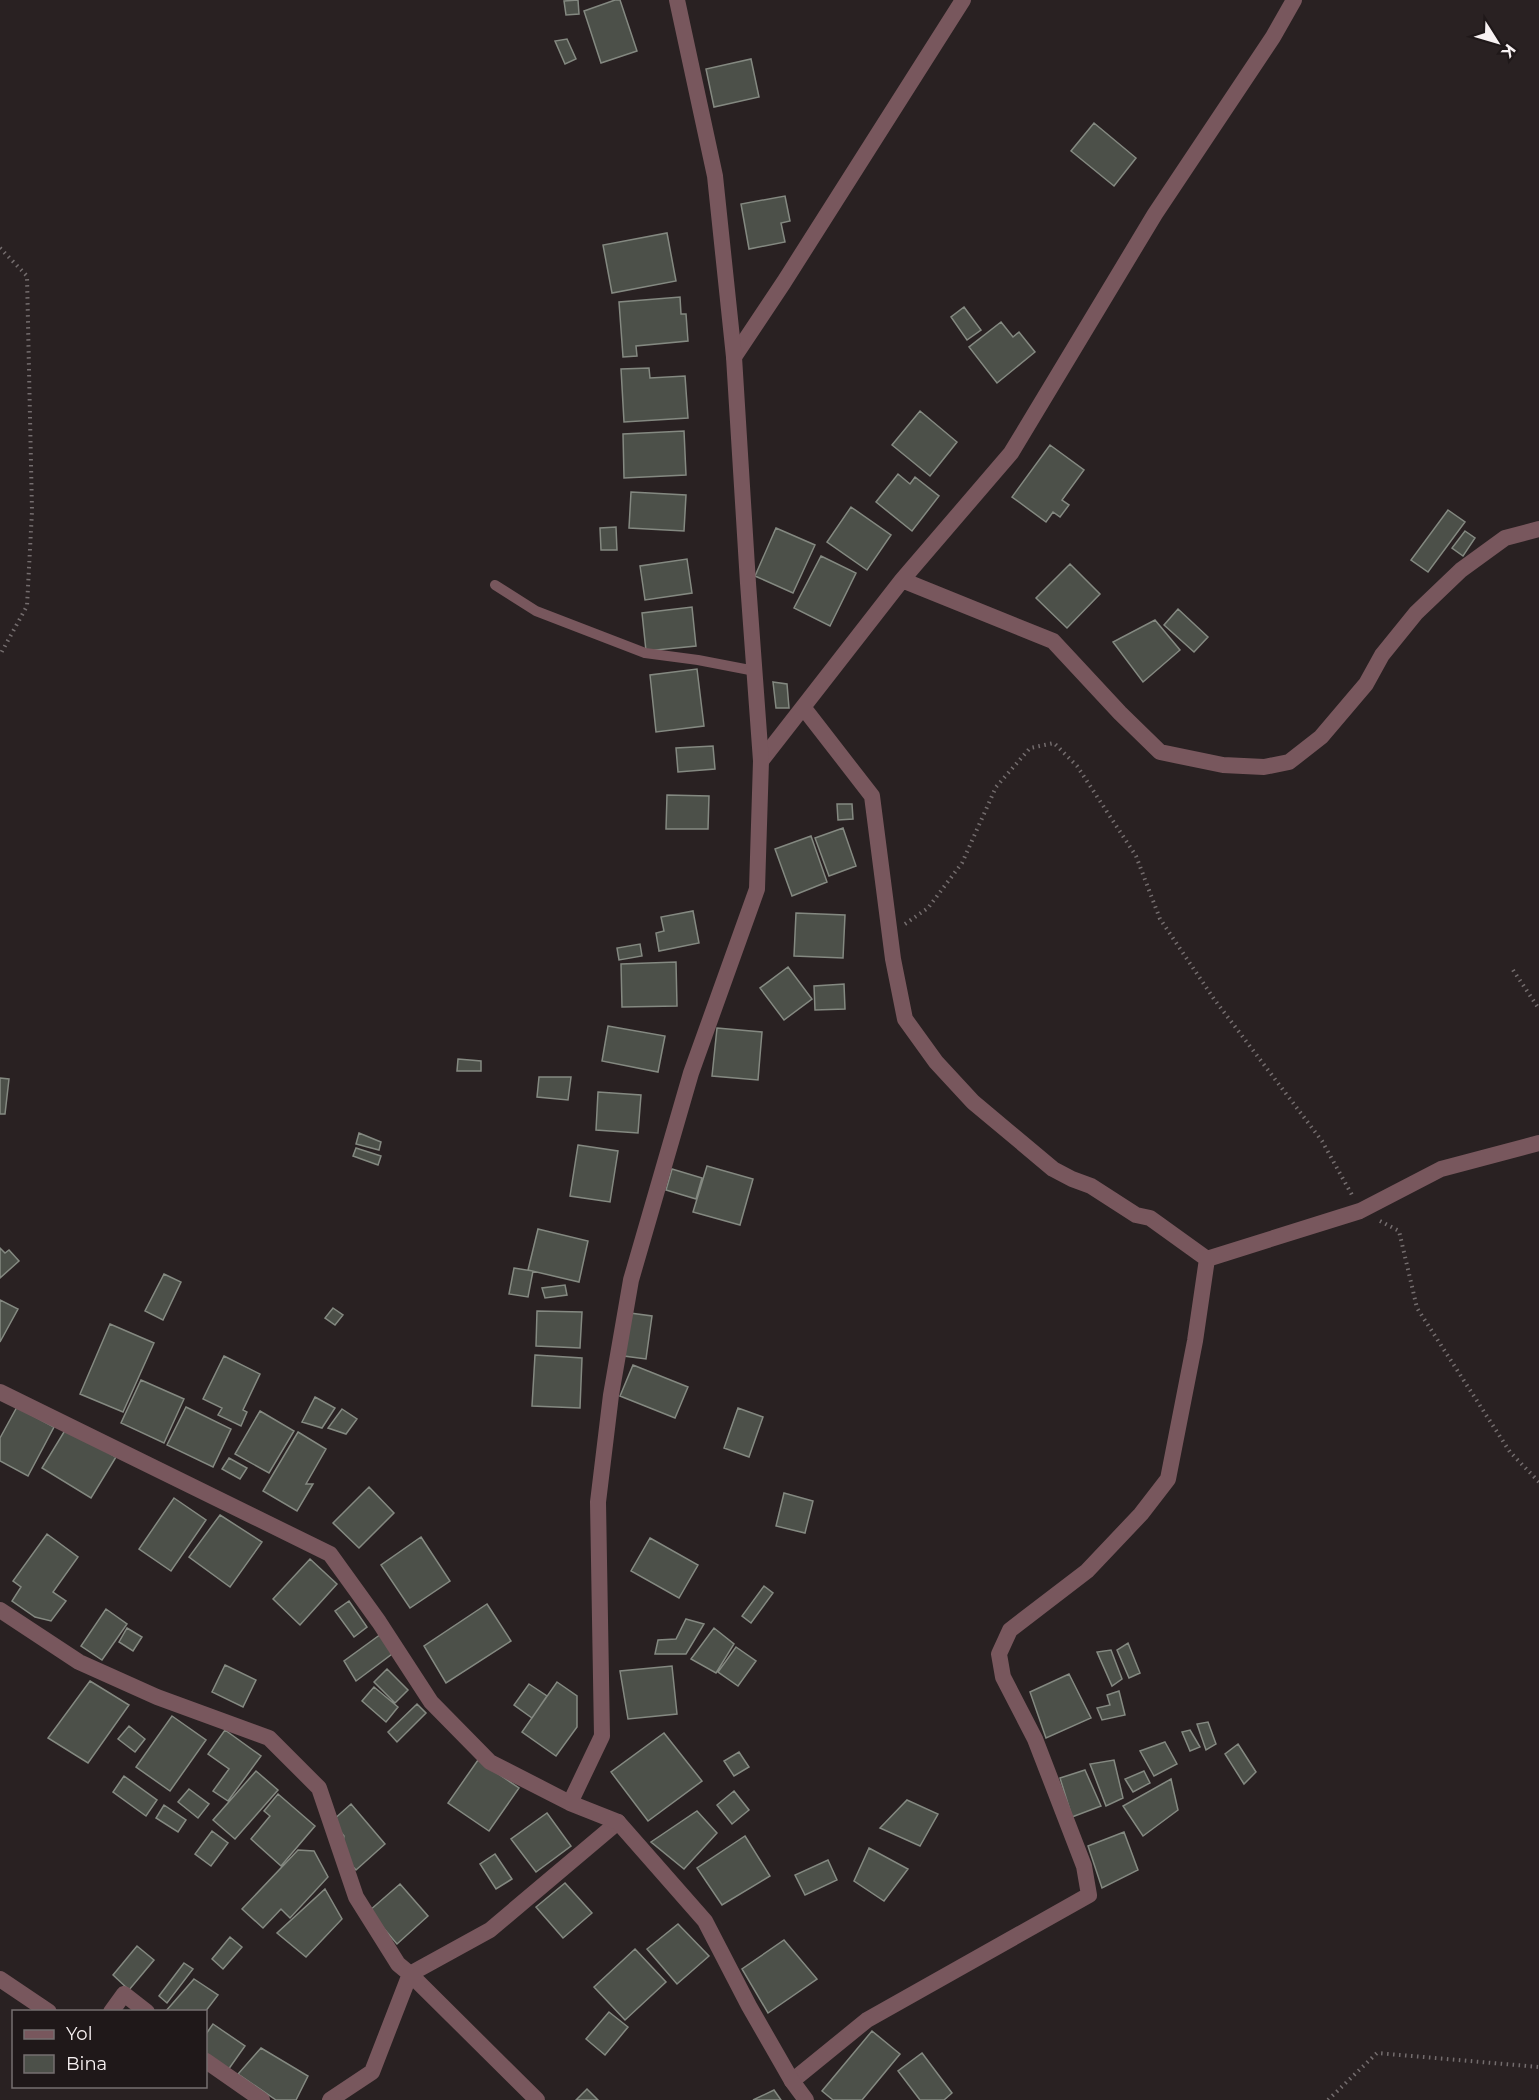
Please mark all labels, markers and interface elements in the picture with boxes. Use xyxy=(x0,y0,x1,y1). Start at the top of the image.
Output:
north arrow xyxy=(1467,12,1527,72)
text: K xyxy=(1497,40,1520,62)
legend xyxy=(12,2010,207,2088)
text: Yol xyxy=(66,2023,92,2045)
text: Bina xyxy=(66,2053,107,2075)

